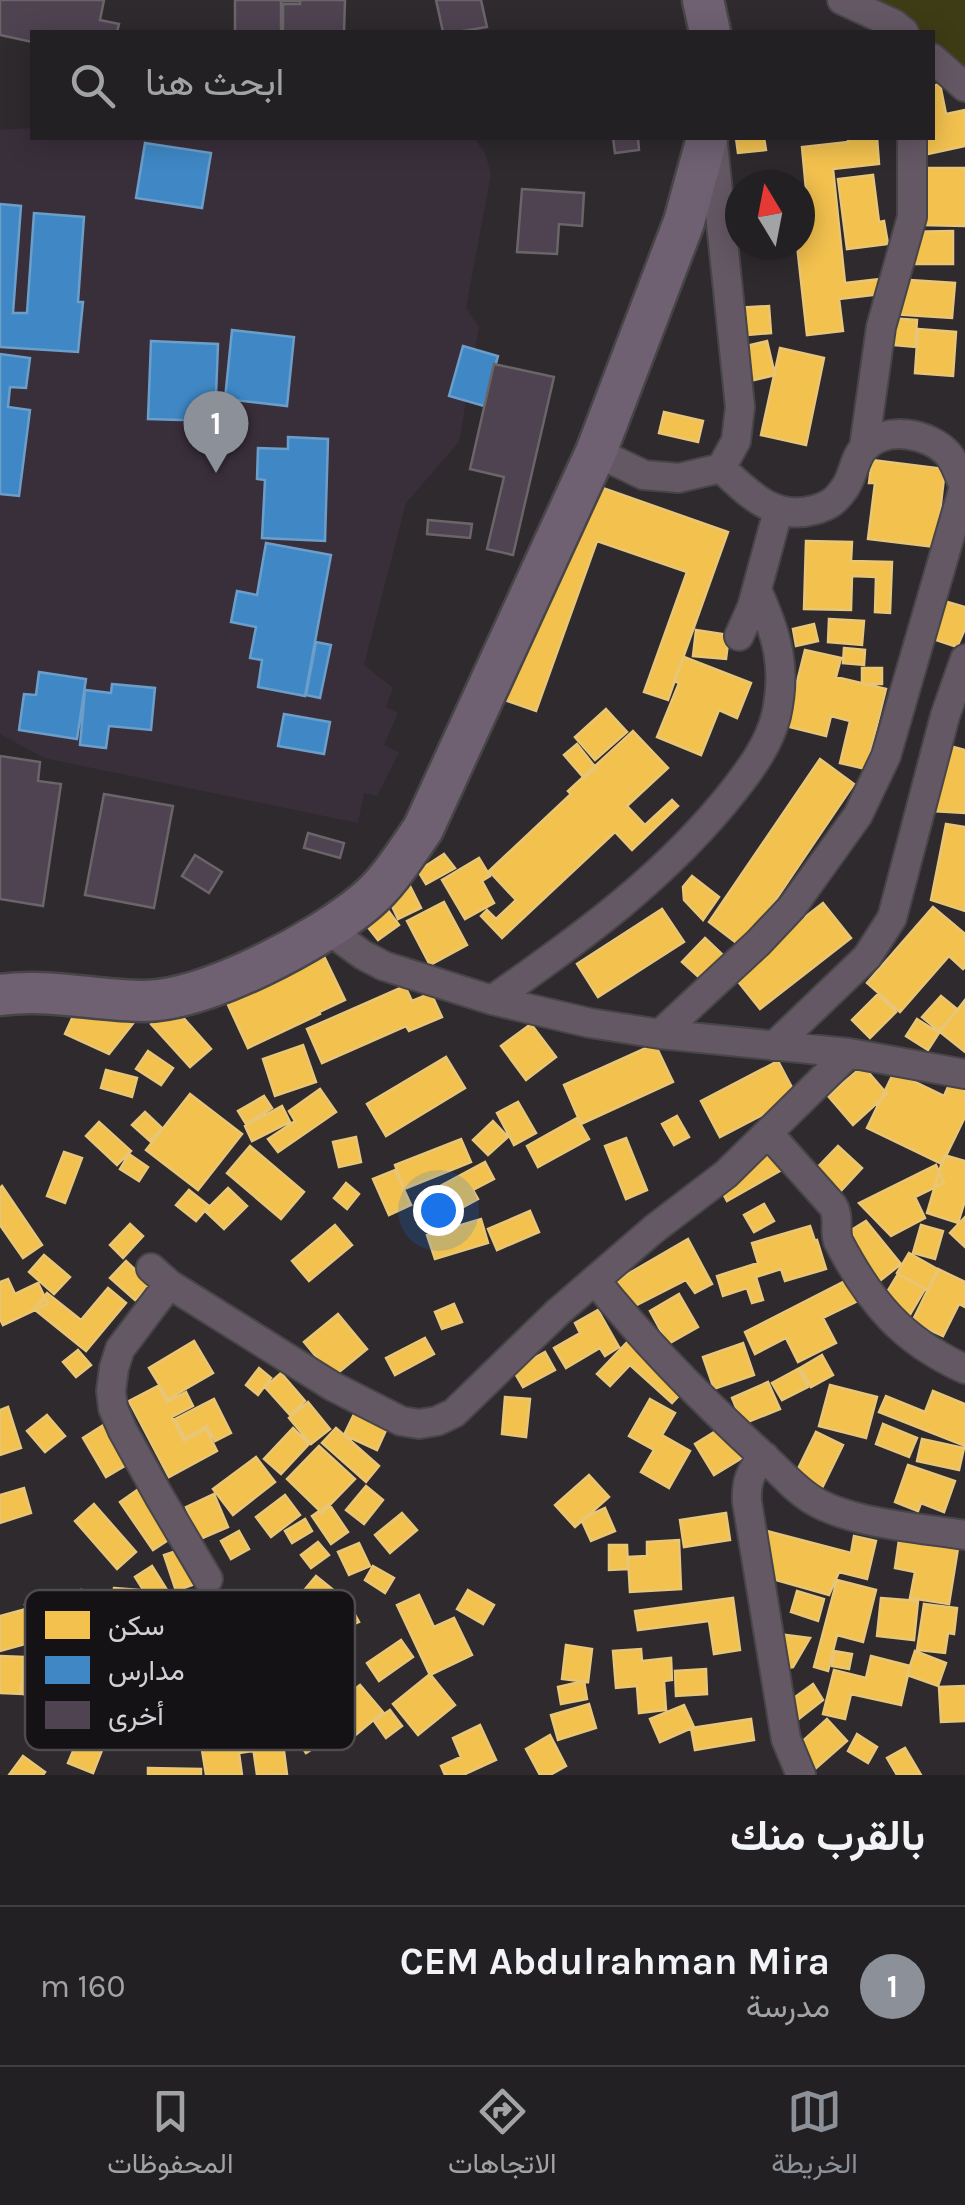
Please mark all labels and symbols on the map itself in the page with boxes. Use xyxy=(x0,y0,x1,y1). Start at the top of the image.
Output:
north arrow xyxy=(725,170,815,260)
pin: 1 xyxy=(184,390,248,473)
your location xyxy=(413,1185,464,1236)
legend xyxy=(25,1590,355,1750)
text: سكن xyxy=(108,1609,165,1642)
text: مدارس xyxy=(108,1654,185,1688)
text: أخرى xyxy=(108,1699,164,1733)

